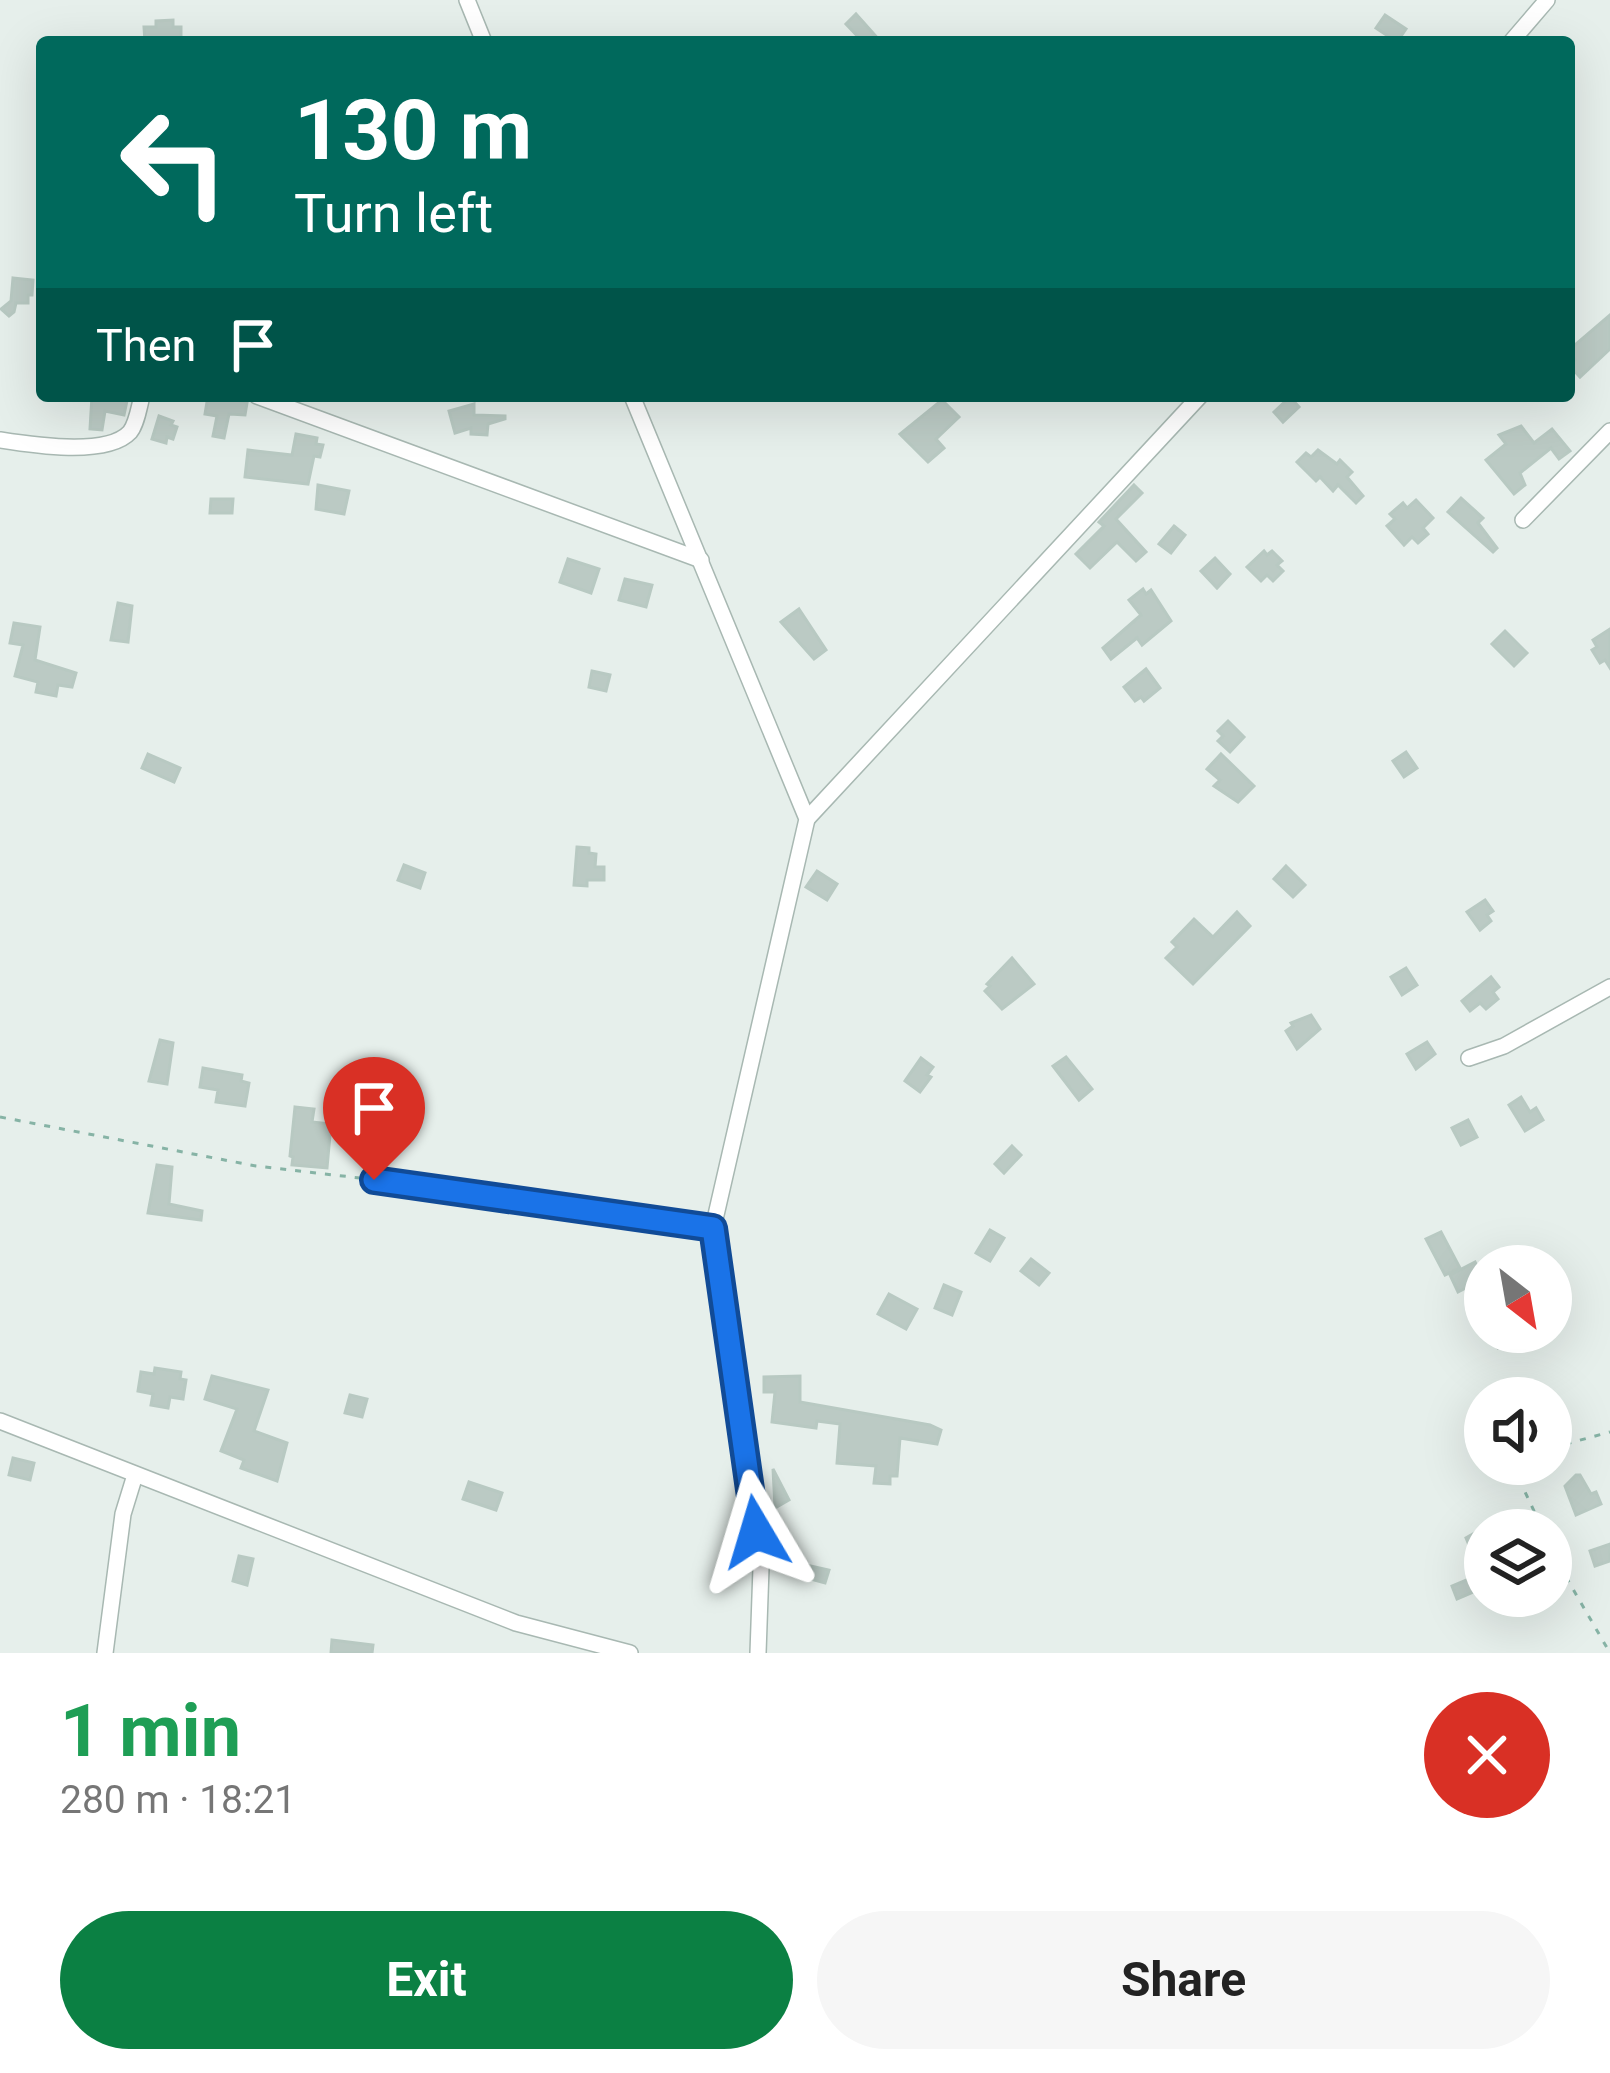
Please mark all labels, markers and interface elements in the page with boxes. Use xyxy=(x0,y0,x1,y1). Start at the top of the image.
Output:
text: 130 m xyxy=(294,81,532,180)
icon: left xyxy=(96,84,252,240)
text: Turn left xyxy=(294,182,493,245)
icon: arrive xyxy=(220,312,286,378)
text: Then xyxy=(96,319,196,372)
pin xyxy=(323,1057,425,1180)
icon: arrive xyxy=(341,1075,407,1141)
north arrow xyxy=(1464,1245,1572,1353)
map controls xyxy=(1464,1245,1572,1617)
button: sound xyxy=(1464,1377,1572,1485)
position arrow xyxy=(693,1469,819,1595)
button: layers xyxy=(1464,1509,1572,1617)
text: 1 min xyxy=(60,1689,241,1774)
button: close xyxy=(1424,1692,1550,1818)
text: 280 m · 18:21 xyxy=(60,1777,296,1823)
button: Exit xyxy=(60,1911,793,2049)
button: Share xyxy=(817,1911,1550,2049)

